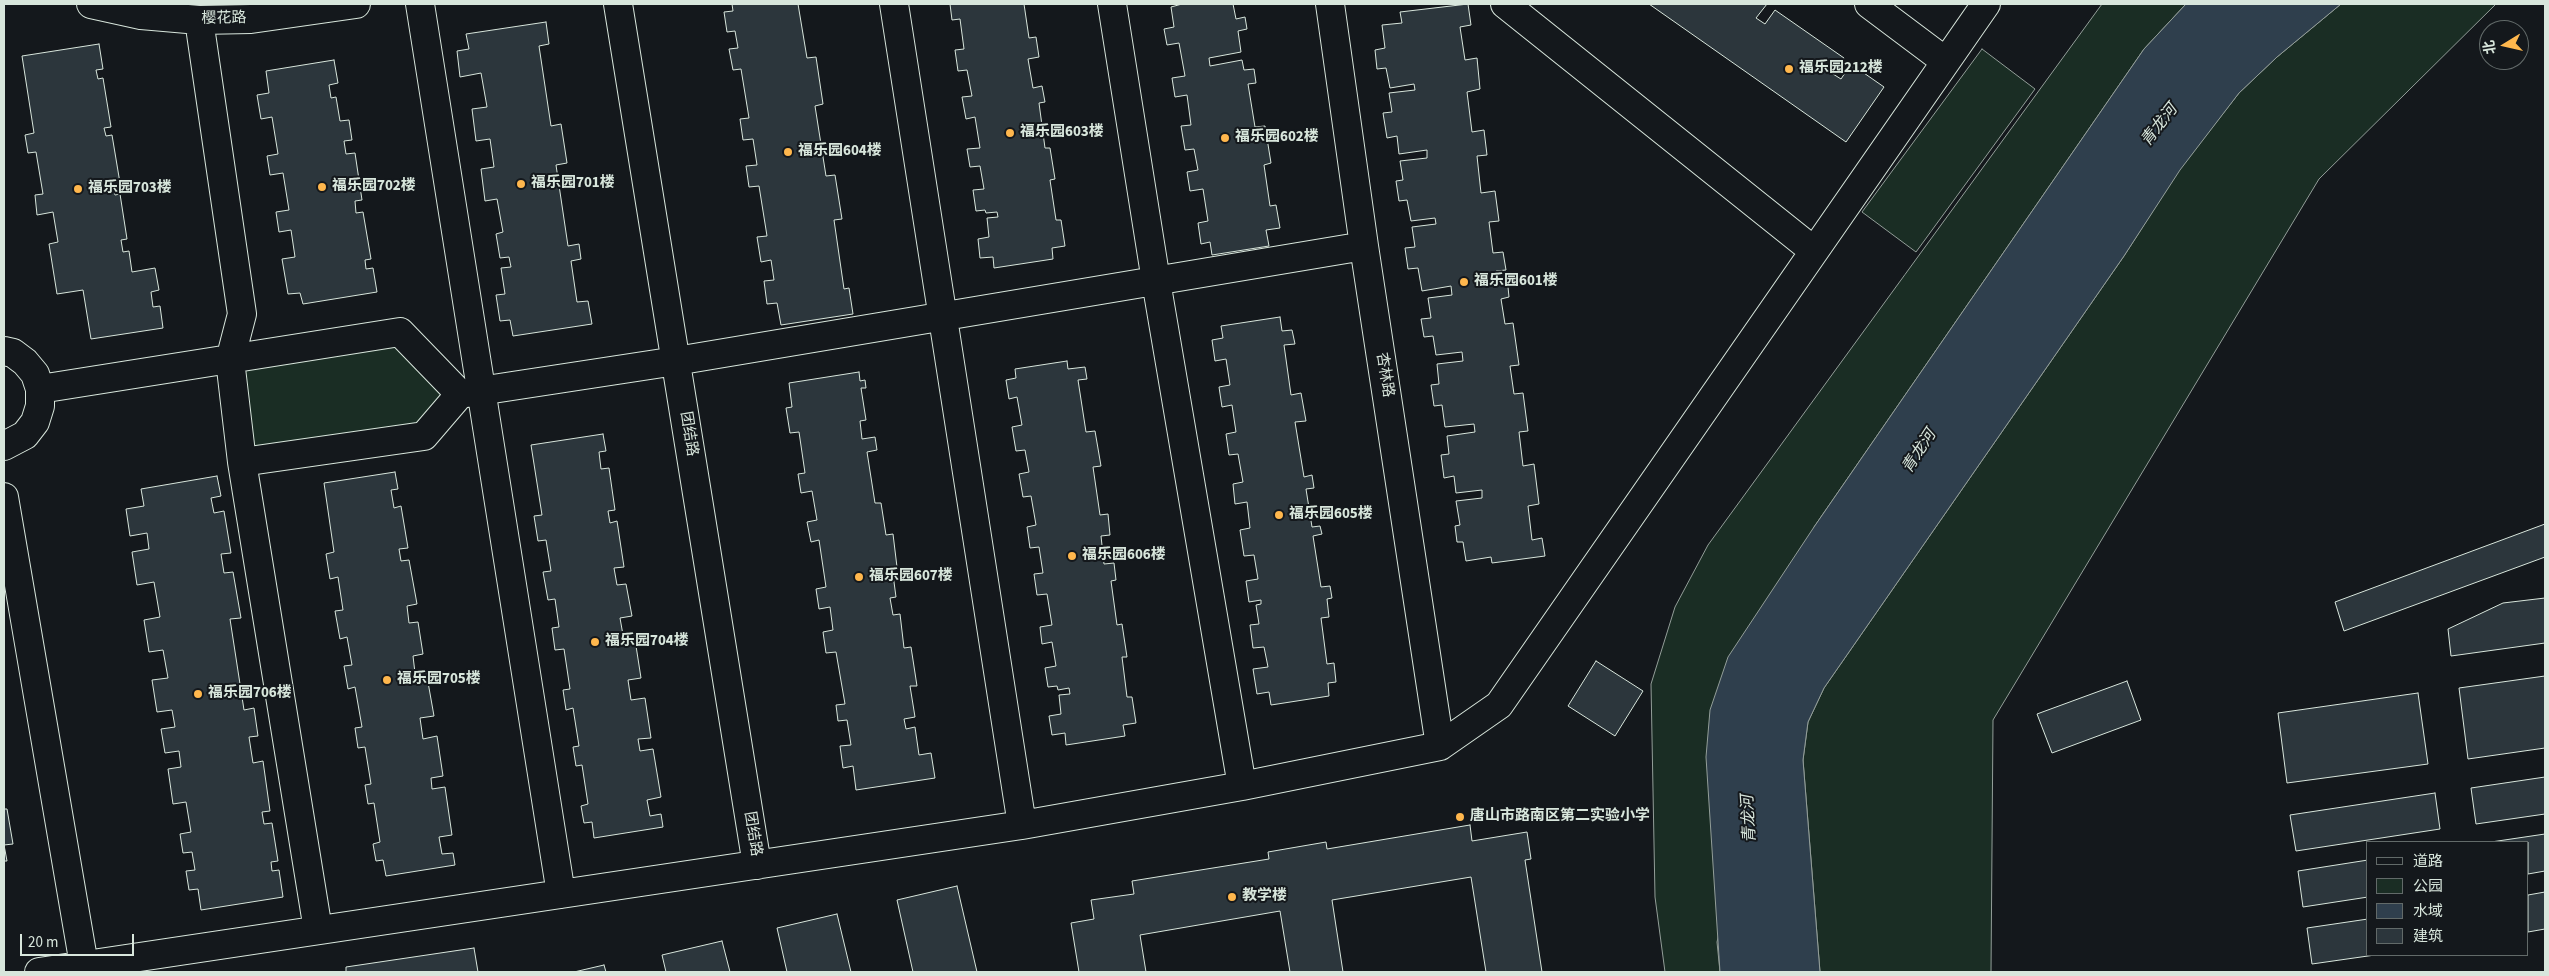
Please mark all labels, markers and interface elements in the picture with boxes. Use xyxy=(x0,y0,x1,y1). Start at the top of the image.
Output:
street label: 樱花路 xyxy=(201,10,247,28)
north arrow xyxy=(2479,20,2529,70)
text: 北 xyxy=(2479,39,2501,56)
place label: 福乐园212楼 xyxy=(1799,60,1883,78)
marker: 福乐园212楼 xyxy=(1783,63,1795,75)
water label: 青龙河 xyxy=(2138,101,2182,151)
place label: 福乐园603楼 xyxy=(1020,124,1104,142)
marker: 福乐园603楼 xyxy=(1004,127,1016,139)
place label: 福乐园602楼 xyxy=(1235,129,1319,147)
marker: 福乐园602楼 xyxy=(1219,132,1231,144)
place label: 福乐园604楼 xyxy=(798,143,882,161)
marker: 福乐园604楼 xyxy=(782,146,794,158)
place label: 福乐园701楼 xyxy=(531,175,615,193)
place label: 福乐园702楼 xyxy=(332,178,416,196)
marker: 福乐园701楼 xyxy=(515,178,527,190)
place label: 福乐园703楼 xyxy=(88,180,172,198)
marker: 福乐园702楼 xyxy=(316,181,328,193)
marker: 福乐园703楼 xyxy=(72,183,84,195)
place label: 福乐园601楼 xyxy=(1474,273,1558,291)
marker: 福乐园601楼 xyxy=(1458,276,1470,288)
street label: 杏林路 xyxy=(1372,351,1396,399)
street label: 团结路 xyxy=(676,410,700,458)
water label: 青龙河 xyxy=(1899,427,1941,477)
place label: 福乐园605楼 xyxy=(1289,506,1373,524)
marker: 福乐园605楼 xyxy=(1273,509,1285,521)
place label: 福乐园606楼 xyxy=(1082,547,1166,565)
marker: 福乐园606楼 xyxy=(1066,550,1078,562)
place label: 福乐园607楼 xyxy=(869,568,953,586)
marker: 福乐园607楼 xyxy=(853,571,865,583)
place label: 福乐园704楼 xyxy=(605,633,689,651)
marker: 福乐园704楼 xyxy=(589,636,601,648)
place label: 福乐园705楼 xyxy=(397,671,481,689)
marker: 福乐园705楼 xyxy=(381,674,393,686)
place label: 福乐园706楼 xyxy=(208,685,292,703)
marker: 福乐园706楼 xyxy=(192,688,204,700)
water label: 青龙河 xyxy=(1739,795,1761,843)
place label: 唐山市路南区第二实验小学 xyxy=(1470,808,1650,826)
street label: 团结路 xyxy=(740,810,764,858)
marker: 唐山市路南区第二实验小学 xyxy=(1454,811,1466,823)
legend xyxy=(2366,841,2529,956)
text: 道路 xyxy=(2413,851,2443,872)
text: 公园 xyxy=(2413,876,2443,897)
place label: 教学楼 xyxy=(1242,888,1287,906)
marker: 教学楼 xyxy=(1226,891,1238,903)
text: 水域 xyxy=(2413,901,2443,922)
scale bar xyxy=(22,924,136,956)
text: 建筑 xyxy=(2413,926,2443,947)
text: 20 m xyxy=(28,932,58,953)

